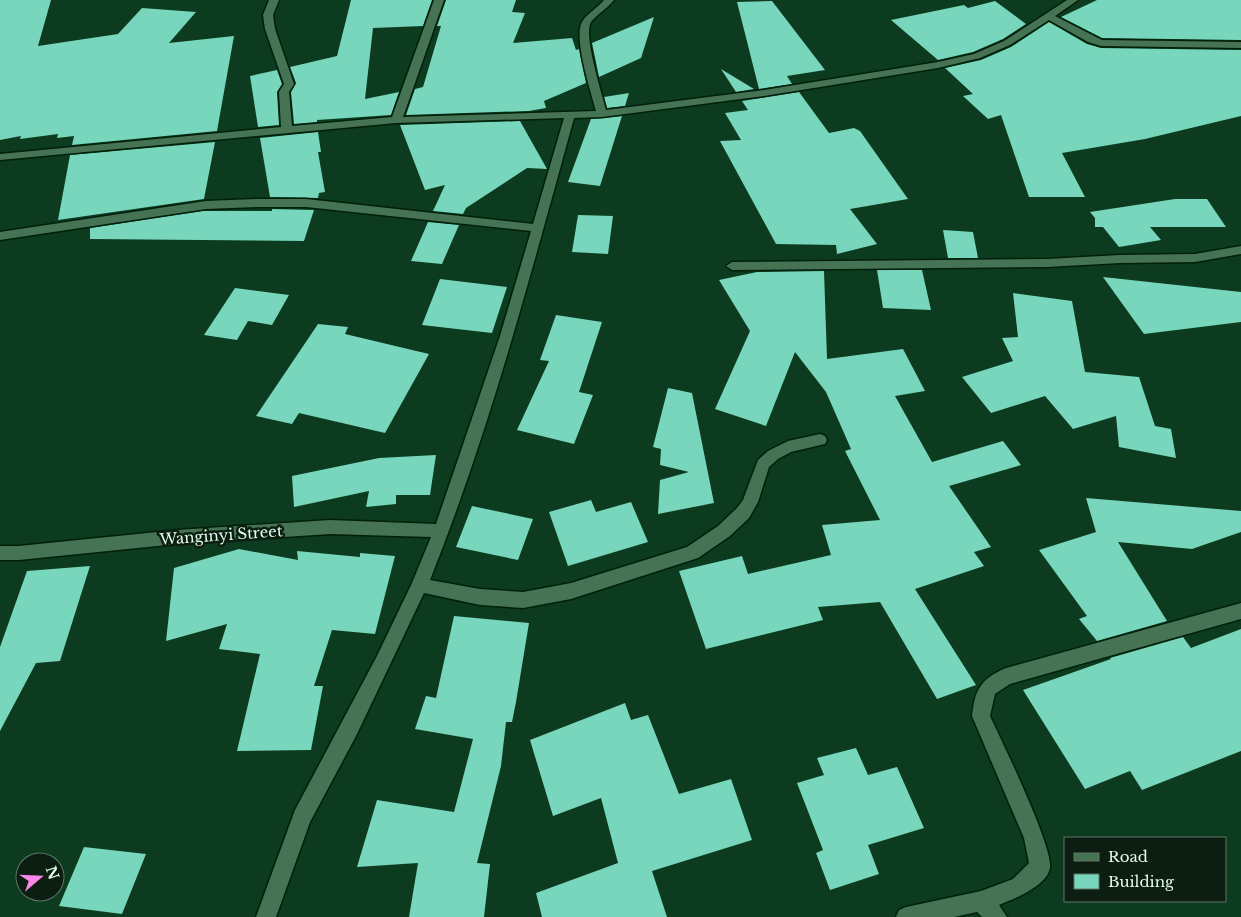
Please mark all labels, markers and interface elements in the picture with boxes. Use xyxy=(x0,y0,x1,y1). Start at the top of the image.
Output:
street label: Wanginyi Street xyxy=(158,521,283,549)
legend xyxy=(1064,837,1226,902)
text: Road xyxy=(1108,847,1148,866)
north arrow xyxy=(15,852,65,902)
text: N xyxy=(42,864,63,882)
text: Building xyxy=(1108,872,1175,891)

